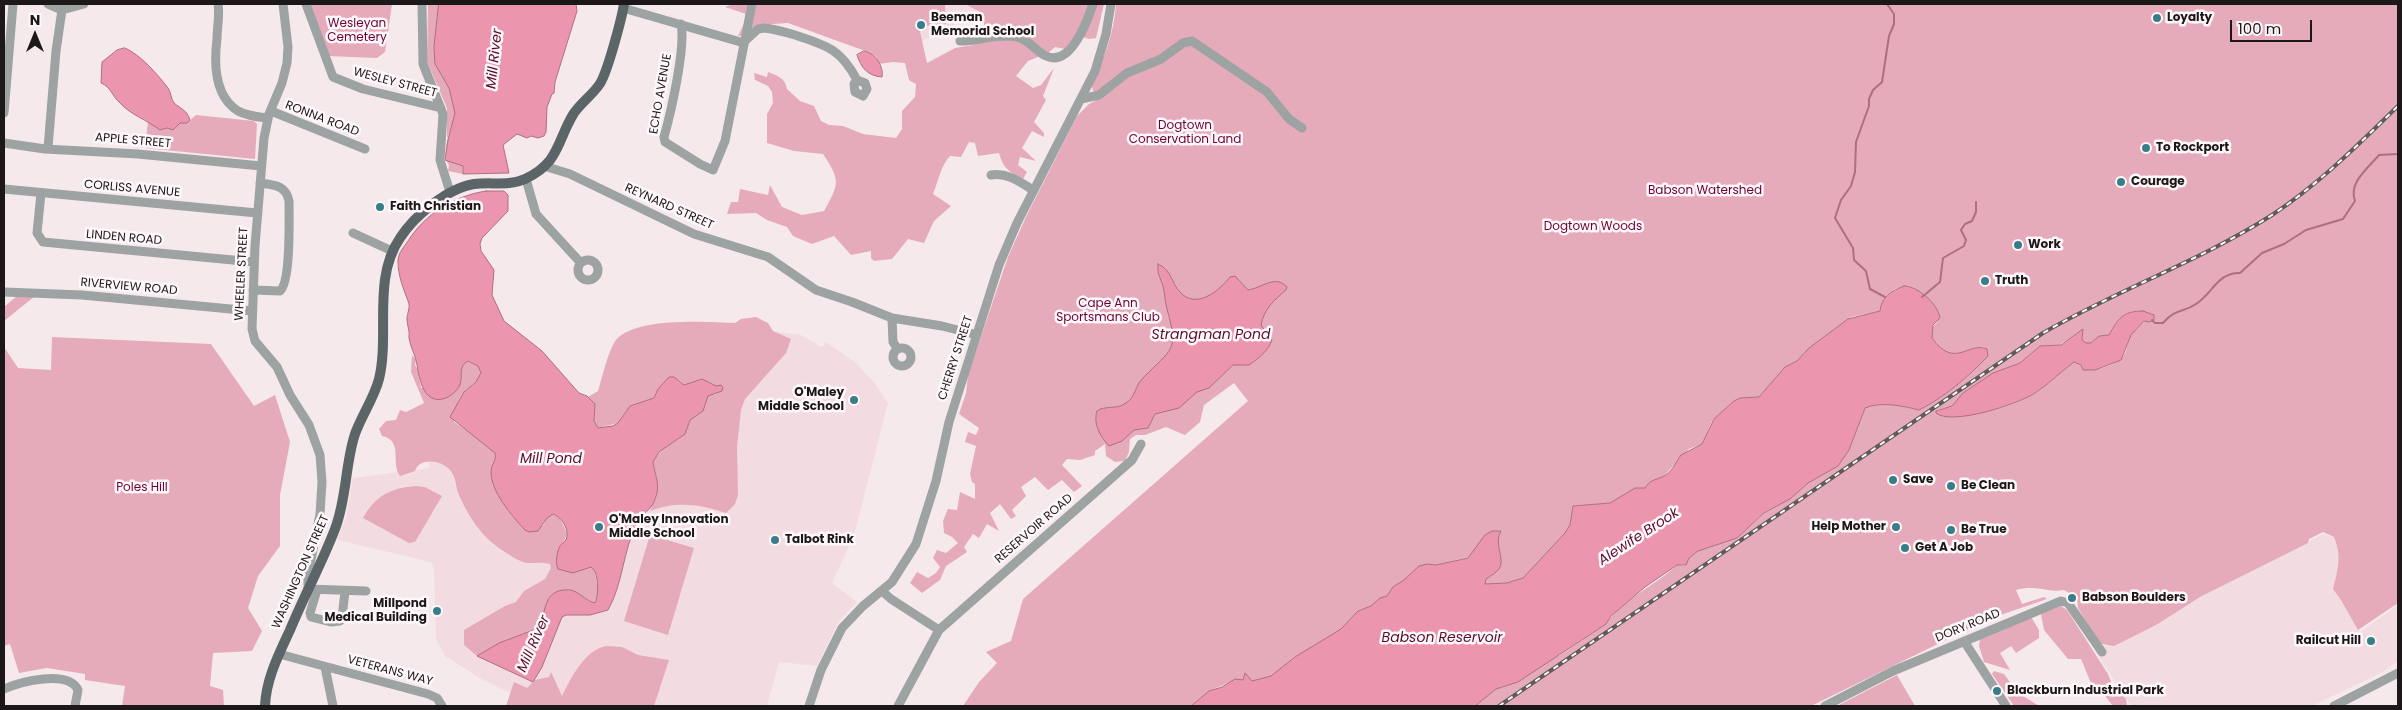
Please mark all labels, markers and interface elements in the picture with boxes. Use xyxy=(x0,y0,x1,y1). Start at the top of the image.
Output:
north arrow xyxy=(10,10,60,60)
text: N xyxy=(30,10,40,30)
scale bar xyxy=(2232,10,2314,42)
place label: Beeman Memorial School xyxy=(931,11,1034,39)
place label: Loyalty xyxy=(2167,11,2212,25)
marker: Loyalty xyxy=(2151,12,2163,24)
park label: Wesleyan Cemetery xyxy=(327,17,387,45)
text: 100 m xyxy=(2238,18,2281,39)
marker: Beeman Memorial School xyxy=(915,19,927,31)
water label: Mill River xyxy=(483,28,507,90)
street label: ECHO AVENUE xyxy=(647,53,675,135)
street label: WESLEY STREET xyxy=(352,65,438,101)
street label: RONNA ROAD xyxy=(283,98,361,140)
park label: Dogtown Conservation Land xyxy=(1129,119,1241,147)
street label: APPLE STREET xyxy=(94,131,172,151)
place label: To Rockport xyxy=(2156,141,2229,155)
marker: To Rockport xyxy=(2140,142,2152,154)
place label: Courage xyxy=(2131,175,2185,189)
marker: Courage xyxy=(2115,176,2127,188)
street label: CORLISS AVENUE xyxy=(83,178,181,200)
street label: REYNARD STREET xyxy=(622,181,716,233)
park label: Babson Watershed xyxy=(1648,184,1762,198)
place label: Faith Christian xyxy=(390,200,481,214)
marker: Faith Christian xyxy=(374,201,386,213)
park label: Dogtown Woods xyxy=(1544,220,1642,234)
street label: WHEELER STREET xyxy=(232,227,252,321)
street label: LINDEN ROAD xyxy=(85,228,163,248)
place label: Work xyxy=(2028,238,2061,252)
marker: Work xyxy=(2012,239,2024,251)
place label: Truth xyxy=(1995,274,2028,288)
marker: Truth xyxy=(1979,275,1991,287)
street label: RIVERVIEW ROAD xyxy=(80,276,178,298)
park label: Cape Ann Sportsmans Club xyxy=(1056,297,1160,325)
street label: CHERRY STREET xyxy=(936,314,976,402)
water label: Strangman Pond xyxy=(1152,327,1270,343)
place label: O'Maley Middle School xyxy=(758,386,844,414)
marker: O'Maley Middle School xyxy=(848,394,860,406)
water label: Mill Pond xyxy=(520,451,582,467)
place label: Save xyxy=(1903,473,1933,487)
marker: Save xyxy=(1887,474,1899,486)
place label: Be Clean xyxy=(1961,479,2015,493)
marker: Be Clean xyxy=(1945,480,1957,492)
park label: Poles Hill xyxy=(116,481,168,495)
street label: RESERVOIR ROAD xyxy=(992,491,1076,567)
water label: Alewife Brook xyxy=(1595,505,1683,569)
street label: WASHINGTON STREET xyxy=(269,513,333,631)
place label: O'Maley Innovation Middle School xyxy=(609,513,728,541)
place label: Help Mother xyxy=(1811,520,1886,534)
marker: O'Maley Innovation Middle School xyxy=(593,521,605,533)
marker: Help Mother xyxy=(1890,521,1902,533)
place label: Be True xyxy=(1961,523,2007,537)
marker: Be True xyxy=(1945,524,1957,536)
place label: Talbot Rink xyxy=(785,533,854,547)
marker: Talbot Rink xyxy=(769,534,781,546)
place label: Get A Job xyxy=(1915,541,1973,555)
marker: Get A Job xyxy=(1899,542,1911,554)
place label: Babson Boulders xyxy=(2082,591,2186,605)
marker: Babson Boulders xyxy=(2066,592,2078,604)
place label: Millpond Medical Building xyxy=(324,597,427,625)
marker: Millpond Medical Building xyxy=(431,605,443,617)
street label: DORY ROAD xyxy=(1933,606,2003,646)
water label: Mill River xyxy=(514,613,554,675)
water label: Babson Reservoir xyxy=(1382,630,1502,646)
place label: Railcut Hill xyxy=(2296,634,2361,648)
marker: Railcut Hill xyxy=(2365,635,2377,647)
street label: VETERANS WAY xyxy=(346,653,434,689)
place label: Blackburn Industrial Park xyxy=(2007,684,2164,698)
marker: Blackburn Industrial Park xyxy=(1991,685,2003,697)

